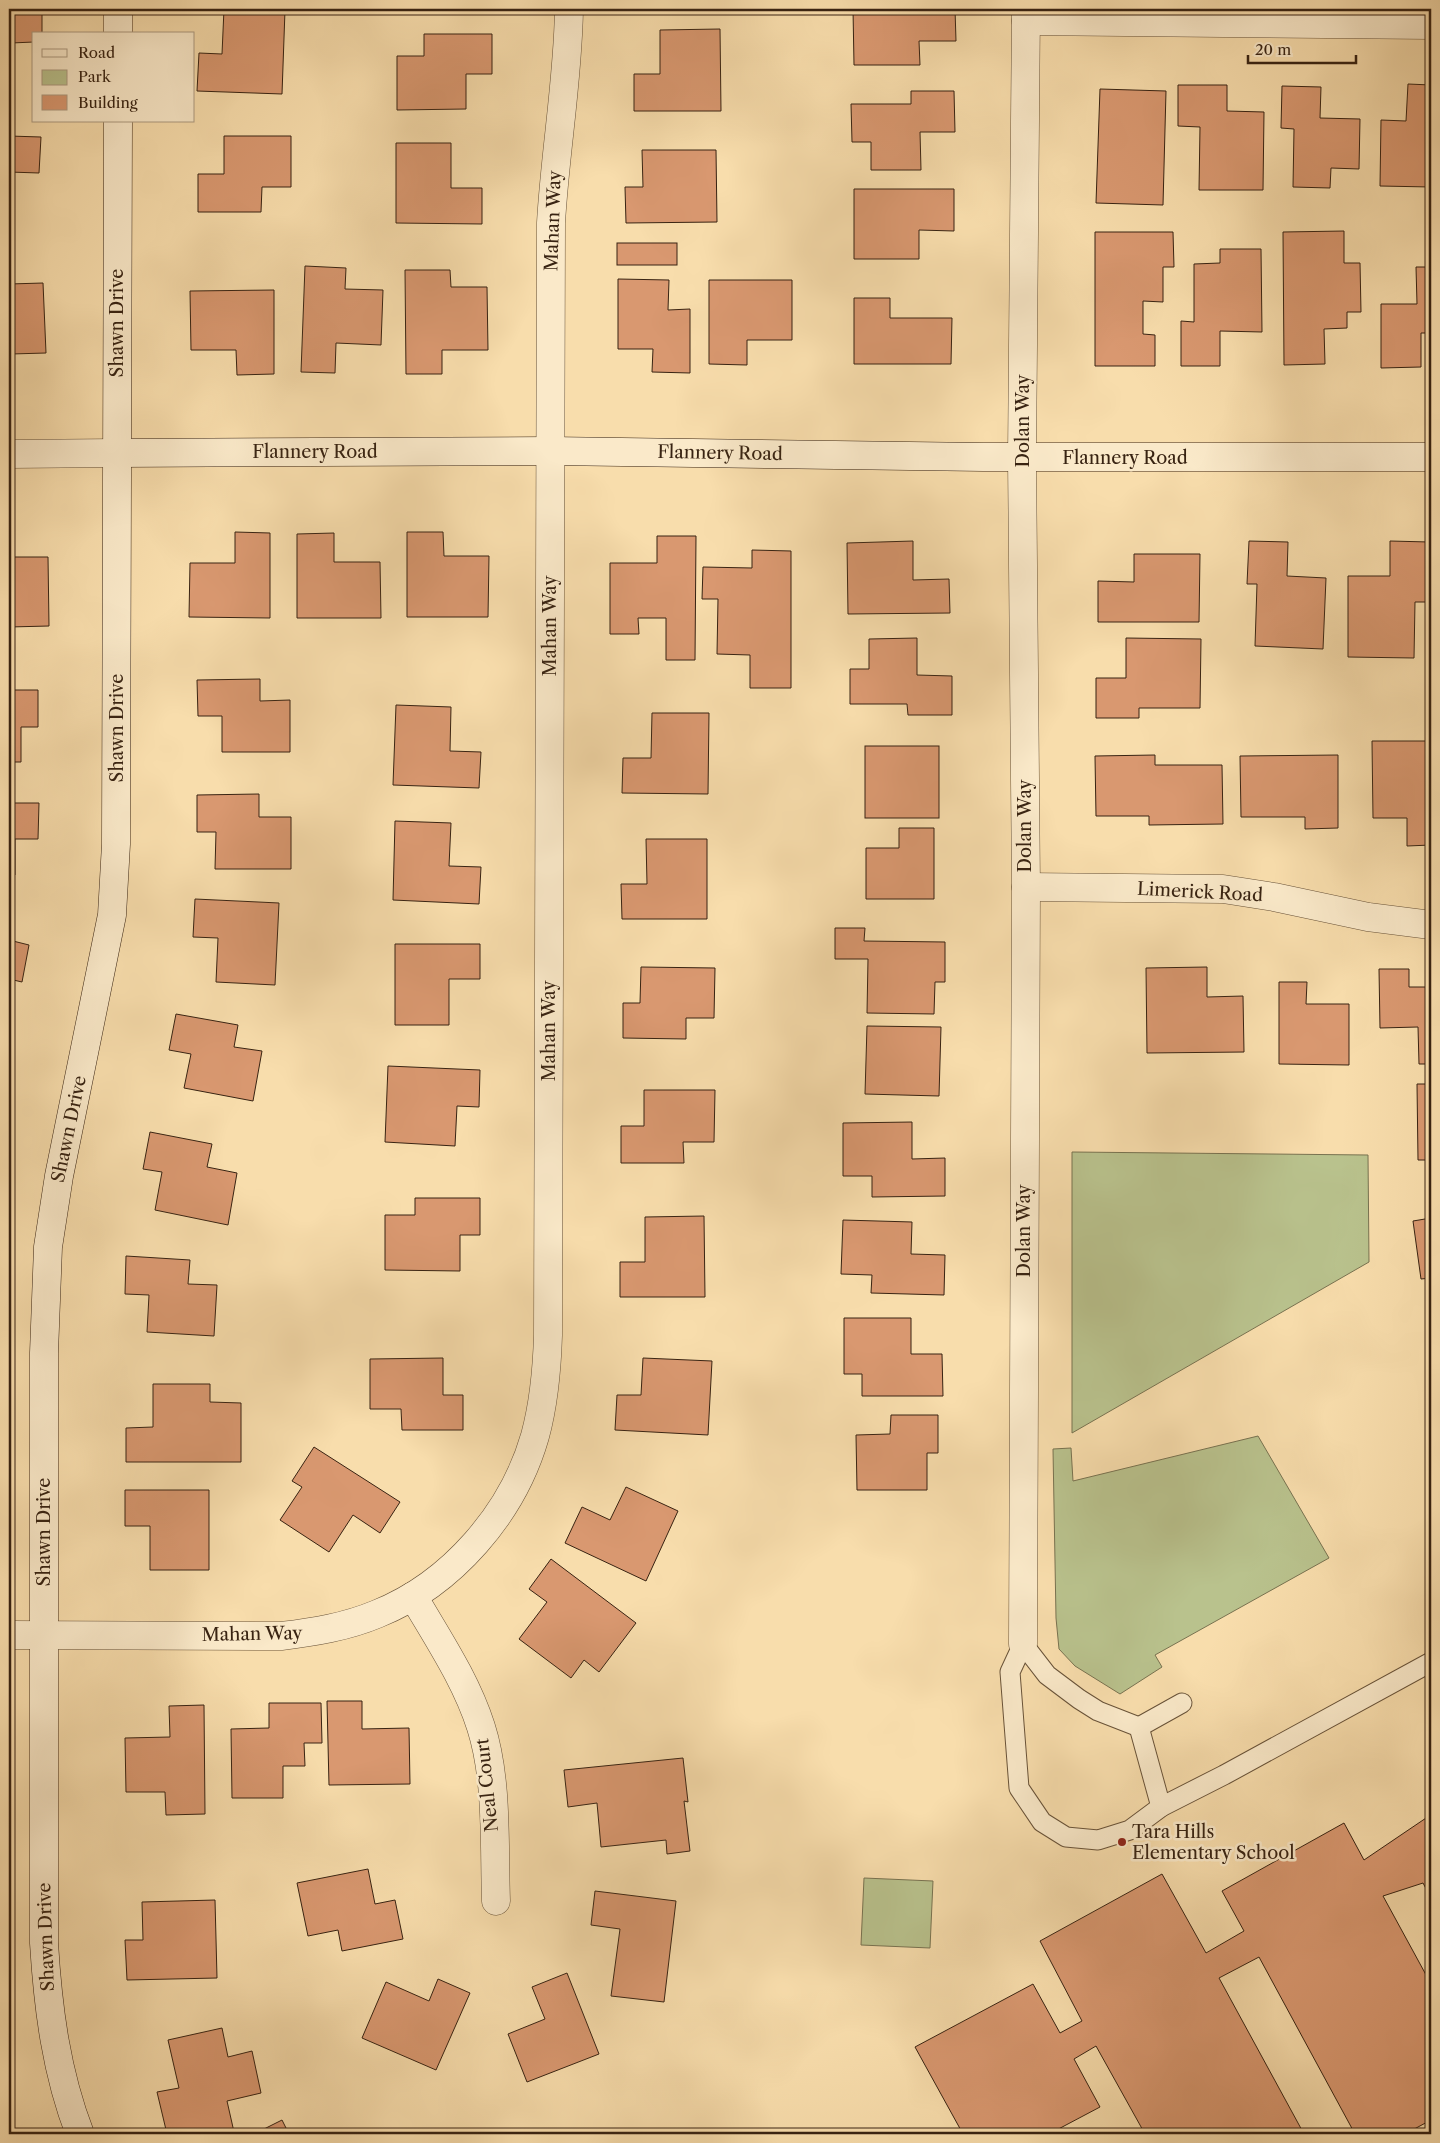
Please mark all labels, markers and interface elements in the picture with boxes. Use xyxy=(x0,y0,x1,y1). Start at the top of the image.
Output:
legend xyxy=(32,32,195,122)
scale bar xyxy=(1248,32,1355,64)
text: 20 m xyxy=(1255,40,1291,59)
text: Road xyxy=(78,43,115,62)
text: Park xyxy=(78,67,112,86)
text: Building xyxy=(78,93,138,112)
street label: Mahan Way xyxy=(540,169,566,272)
street label: Shawn Drive xyxy=(106,269,128,377)
street label: Dolan Way xyxy=(1012,374,1034,468)
street label: Flannery Road xyxy=(252,441,378,463)
street label: Flannery Road xyxy=(657,441,783,465)
street label: Flannery Road xyxy=(1062,447,1188,469)
street label: Mahan Way xyxy=(539,575,561,676)
street label: Shawn Drive xyxy=(106,674,128,782)
street label: Dolan Way xyxy=(1014,779,1036,873)
street label: Limerick Road xyxy=(1137,878,1264,906)
street label: Mahan Way xyxy=(538,980,560,1081)
street label: Shawn Drive xyxy=(47,1074,91,1184)
street label: Dolan Way xyxy=(1013,1184,1035,1278)
street label: Shawn Drive xyxy=(33,1478,55,1586)
street label: Mahan Way xyxy=(201,1622,304,1646)
street label: Neal Court xyxy=(471,1736,503,1833)
place label: Tara Hills Elementary School xyxy=(1132,1821,1295,1864)
marker: Tara Hills Elementary School xyxy=(1116,1836,1128,1848)
street label: Shawn Drive xyxy=(33,1882,59,1992)

